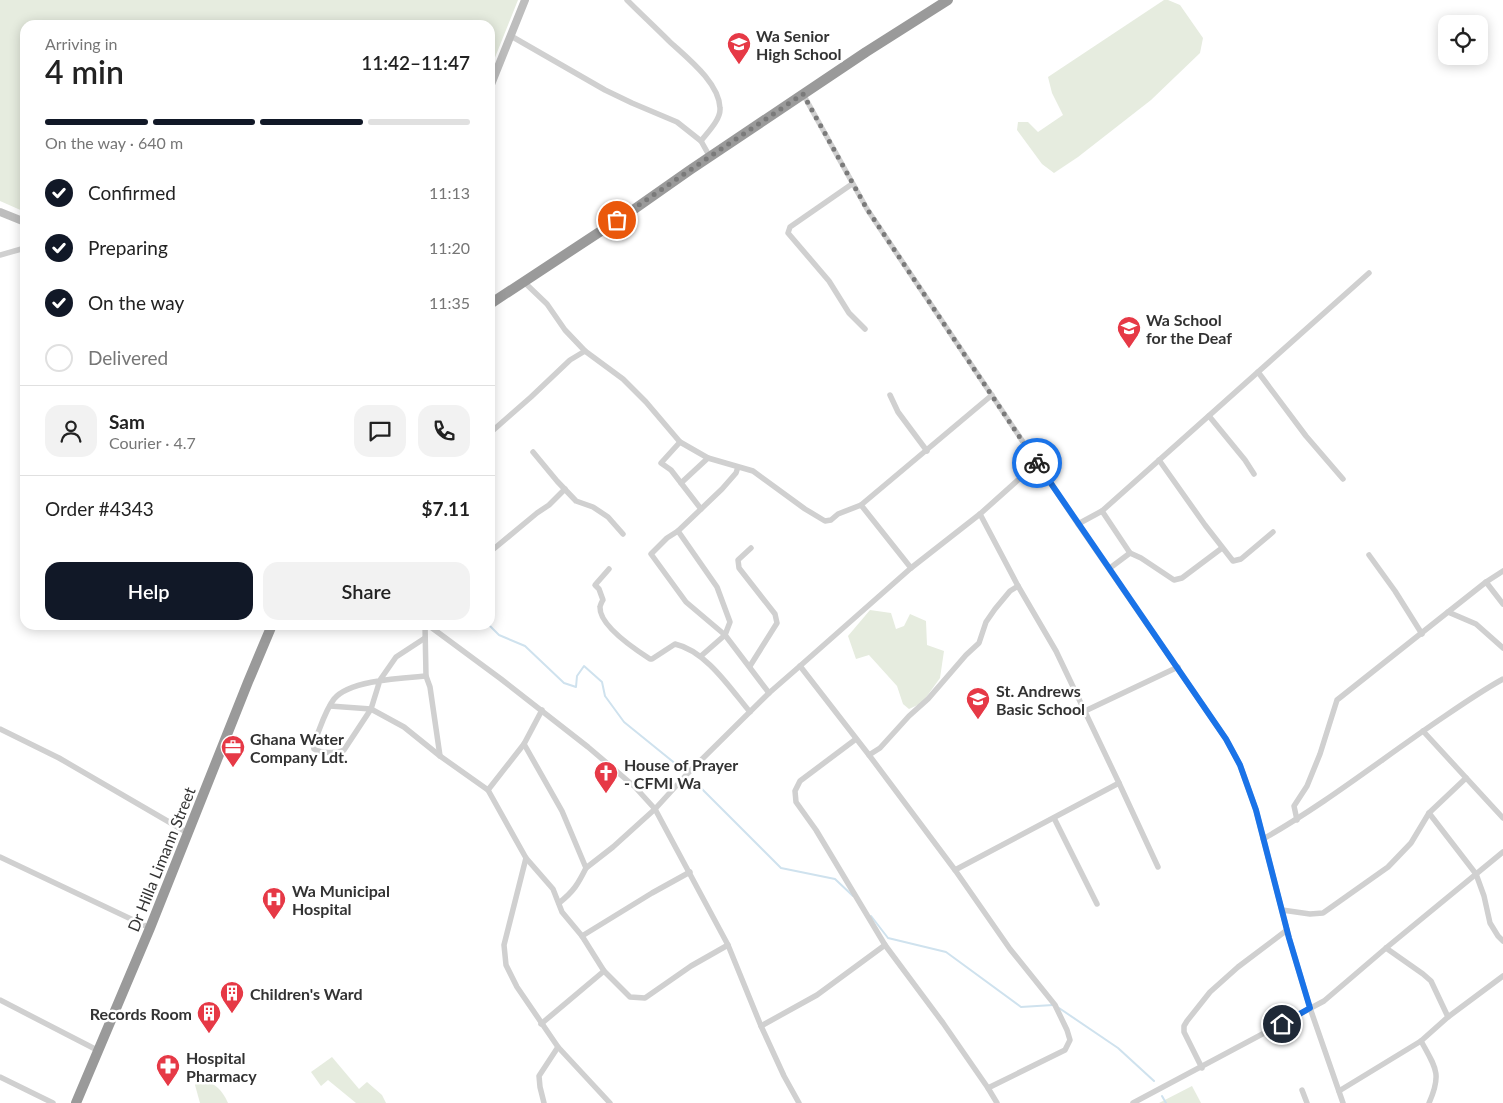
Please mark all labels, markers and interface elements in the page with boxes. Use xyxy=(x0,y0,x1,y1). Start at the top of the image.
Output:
map controls xyxy=(1438,15,1488,65)
button: locate xyxy=(1438,15,1488,65)
place label: Wa Senior High School xyxy=(756,26,842,63)
school or university icon: Wa Senior High School xyxy=(726,31,752,65)
text: Arriving in xyxy=(45,34,118,53)
text: 11:42–11:47 xyxy=(361,51,470,74)
text: 4 min xyxy=(45,52,124,91)
text: On the way · 640 m xyxy=(45,133,183,152)
icon: check xyxy=(45,179,73,207)
text: Confirmed xyxy=(88,181,176,204)
text: 11:13 xyxy=(429,183,470,202)
pin xyxy=(596,199,638,241)
icon: bag xyxy=(603,206,631,234)
icon: check xyxy=(45,234,73,262)
text: Preparing xyxy=(88,236,168,259)
text: 11:20 xyxy=(429,238,470,257)
icon: check xyxy=(45,289,73,317)
text: On the way xyxy=(88,291,184,314)
text: 11:35 xyxy=(429,293,470,312)
place label: Wa School for the Deaf xyxy=(1146,310,1232,347)
school or university icon: Wa School for the Deaf xyxy=(1116,315,1142,349)
text: Delivered xyxy=(88,346,168,369)
button: person xyxy=(45,405,97,457)
button: chat xyxy=(354,405,406,457)
button: phone xyxy=(418,405,470,457)
text: Sam xyxy=(109,410,145,433)
text: Courier · 4.7 xyxy=(109,433,196,452)
courier xyxy=(1012,438,1062,488)
icon: bike xyxy=(1023,449,1051,477)
text: Order #4343 xyxy=(45,497,154,520)
text: $7.11 xyxy=(421,497,470,520)
button: Help xyxy=(45,562,253,620)
button: Share xyxy=(263,562,470,620)
place label: St. Andrews Basic School xyxy=(996,681,1085,718)
school or university icon: St. Andrews Basic School xyxy=(965,686,991,720)
place label: Ghana Water Company Ldt. xyxy=(250,729,348,766)
office icon: Ghana Water Company Ldt. xyxy=(220,734,246,768)
place label: House of Prayer - CFMI Wa xyxy=(624,755,738,792)
church icon: House of Prayer - CFMI Wa xyxy=(593,760,619,794)
street label: Dr Hilla Limann Street xyxy=(123,784,199,934)
place label: Wa Municipal Hospital xyxy=(292,881,390,918)
hospital icon: Wa Municipal Hospital xyxy=(261,886,287,920)
building icon: Children's Ward xyxy=(219,980,245,1014)
place label: Children's Ward xyxy=(250,984,363,1003)
building icon: Records Room xyxy=(196,1000,222,1034)
pin xyxy=(1261,1003,1303,1045)
place label: Records Room xyxy=(90,1004,192,1023)
icon: home xyxy=(1268,1010,1296,1038)
place label: Hospital Pharmacy xyxy=(186,1048,257,1085)
pharmacy icon: Hospital Pharmacy xyxy=(155,1053,181,1087)

